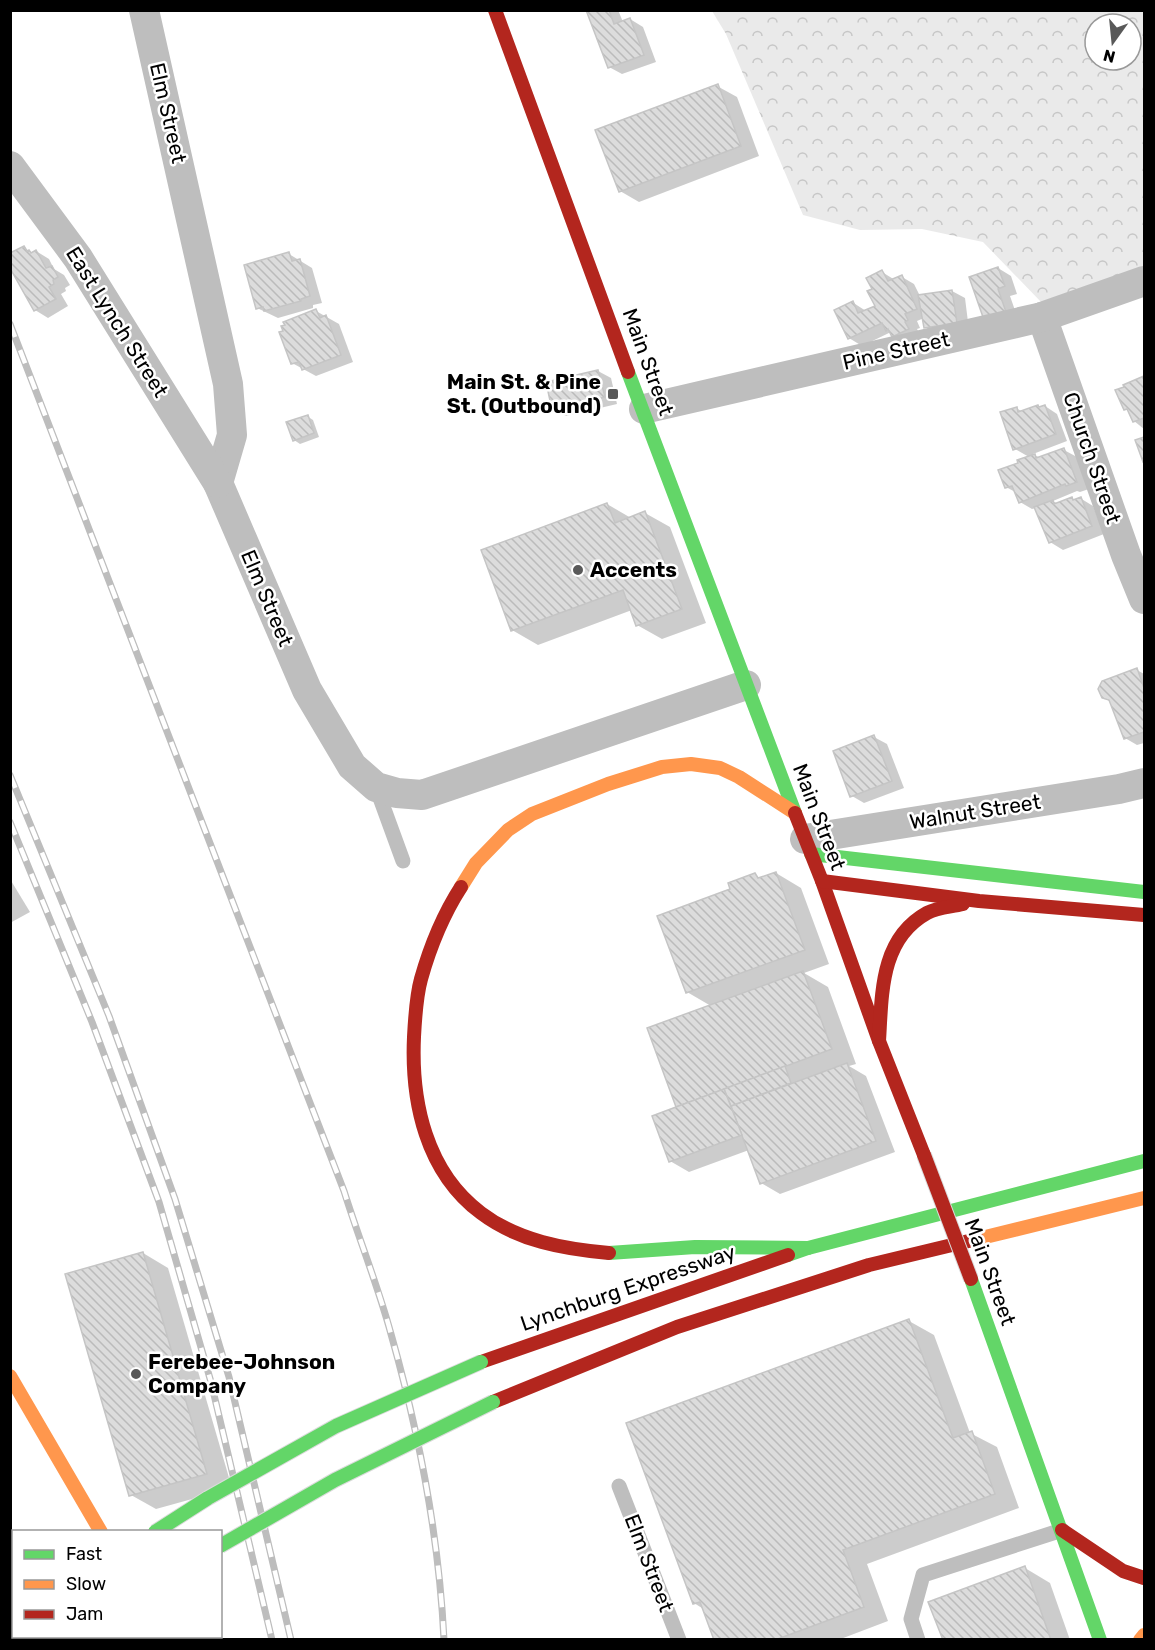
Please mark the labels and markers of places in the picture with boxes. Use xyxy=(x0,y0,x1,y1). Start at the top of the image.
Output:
place label: Main St. & Pine St. (Outbound) xyxy=(447,369,601,418)
marker: Main St. & Pine St. (Outbound) xyxy=(606,387,620,401)
place label: Accents xyxy=(590,557,677,582)
marker: Accents xyxy=(571,563,585,577)
place label: Ferebee-Johnson Company xyxy=(148,1349,335,1398)
marker: Ferebee-Johnson Company xyxy=(129,1367,143,1381)

